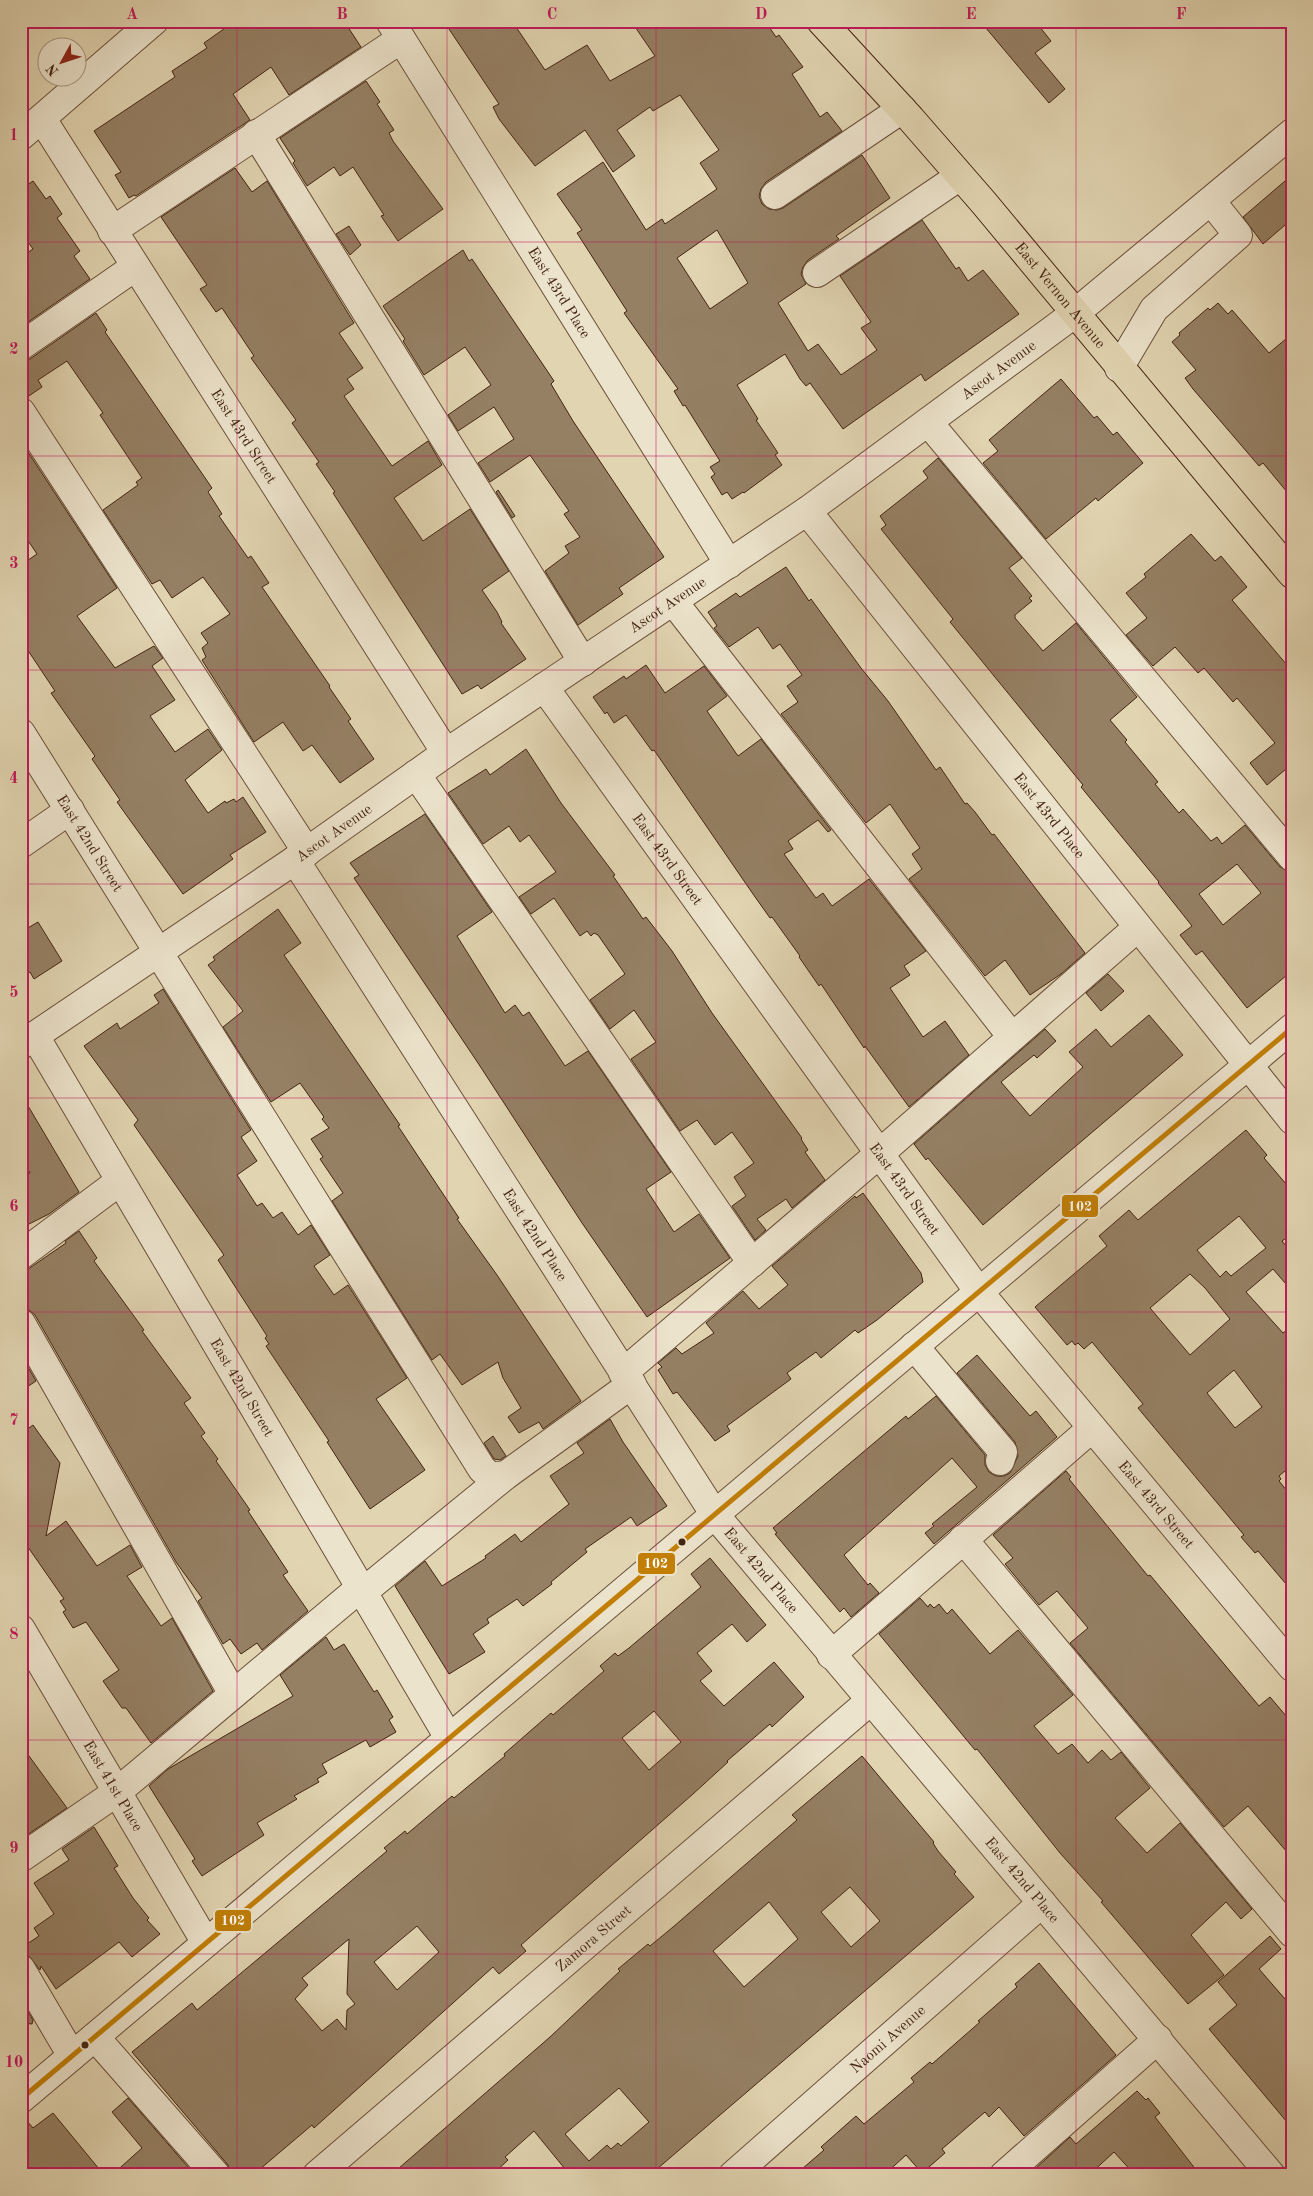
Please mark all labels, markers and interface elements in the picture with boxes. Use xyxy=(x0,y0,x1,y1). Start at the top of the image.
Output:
text: A xyxy=(126,7,138,23)
text: B xyxy=(336,7,348,23)
text: C xyxy=(547,7,557,23)
text: D xyxy=(755,7,767,23)
text: E xyxy=(965,7,977,23)
text: F xyxy=(1176,7,1187,23)
north arrow xyxy=(38,38,88,88)
text: N xyxy=(44,61,62,78)
text: 1 xyxy=(9,128,19,144)
street label: East Vernon Avenue xyxy=(1011,240,1107,352)
street label: East 43rd Place xyxy=(524,245,592,342)
street label: Ascot Avenue xyxy=(959,339,1040,404)
text: 2 xyxy=(9,342,19,358)
street label: East 43rd Street xyxy=(207,387,278,487)
text: 3 xyxy=(9,556,19,572)
street label: Ascot Avenue xyxy=(627,575,709,637)
text: 4 xyxy=(9,771,19,787)
street label: East 43rd Place xyxy=(1010,771,1087,862)
street label: East 42nd Street xyxy=(53,793,125,895)
street label: Ascot Avenue xyxy=(294,802,375,866)
street label: East 43rd Street xyxy=(629,811,705,909)
text: 5 xyxy=(9,985,19,1001)
street label: East 43rd Street xyxy=(866,1141,942,1238)
street label: East 42nd Place xyxy=(499,1187,569,1284)
line badge: 102 xyxy=(1061,1194,1099,1218)
text: 6 xyxy=(9,1199,19,1215)
text: 102 xyxy=(1068,1200,1092,1214)
street label: East 42nd Street xyxy=(206,1337,276,1440)
text: 7 xyxy=(9,1413,19,1429)
street label: East 43rd Street xyxy=(1115,1459,1196,1552)
street label: East 42nd Place xyxy=(720,1525,800,1617)
unlabelled marker xyxy=(677,1537,687,1547)
line badge: 102 xyxy=(637,1552,676,1575)
text: 102 xyxy=(644,1557,668,1571)
text: 8 xyxy=(9,1627,19,1643)
street label: East 41st Place xyxy=(80,1739,145,1835)
street label: East 42nd Place xyxy=(981,1835,1061,1926)
text: 9 xyxy=(9,1841,19,1857)
street label: Zamora Street xyxy=(554,1903,635,1976)
line badge: 102 xyxy=(214,1909,252,1932)
text: 102 xyxy=(221,1914,245,1928)
street label: Naomi Avenue xyxy=(848,2003,929,2077)
unlabelled marker xyxy=(80,2040,90,2050)
text: 10 xyxy=(5,2055,23,2071)

